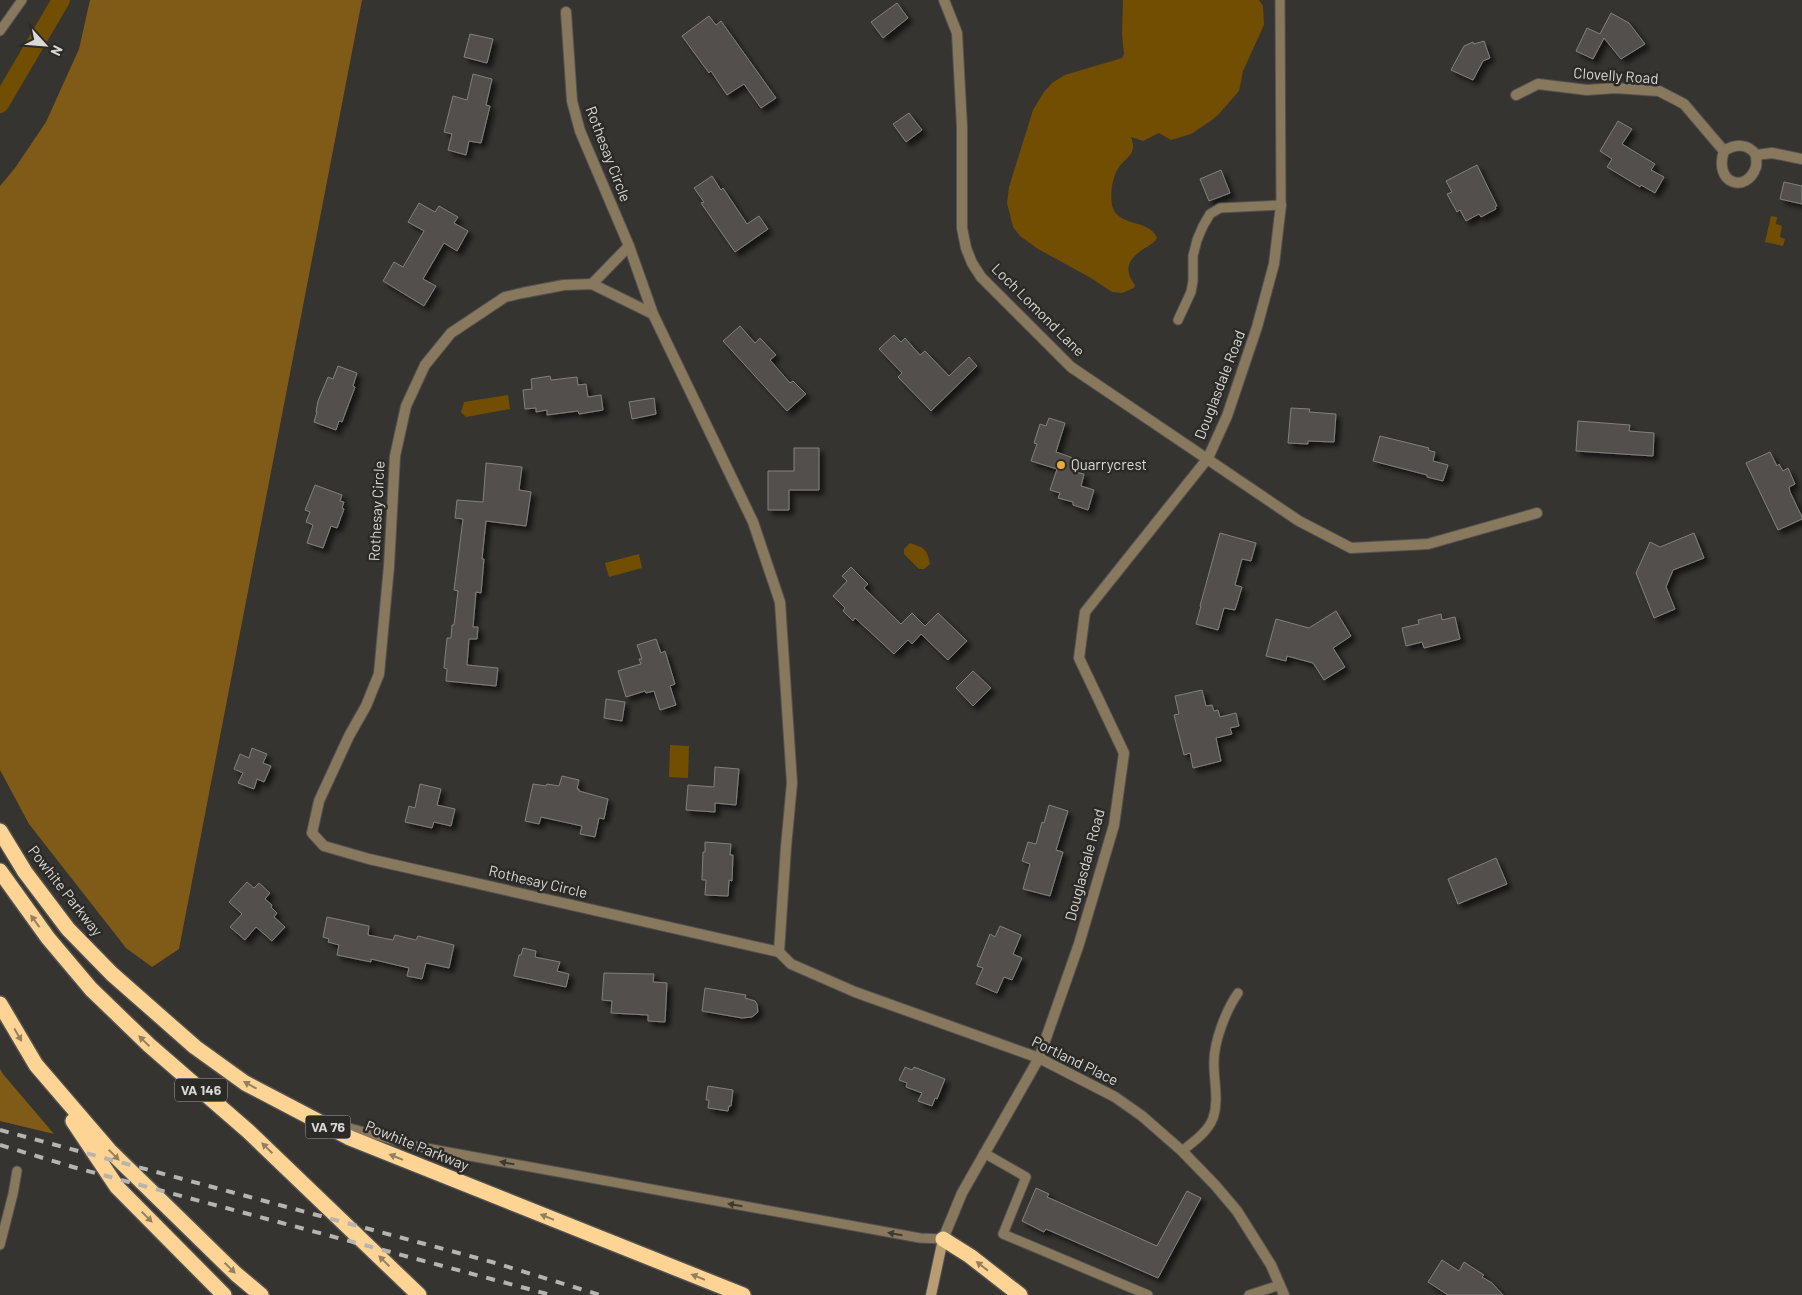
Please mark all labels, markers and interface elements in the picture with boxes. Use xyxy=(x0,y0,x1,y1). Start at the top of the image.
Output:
north arrow xyxy=(20,20,70,70)
text: N xyxy=(47,43,67,59)
street label: Clovelly Road xyxy=(1573,63,1659,87)
street label: Rothesay Circle xyxy=(582,103,635,204)
street label: Loch Lomond Lane xyxy=(988,259,1089,360)
street label: Douglasdale Road xyxy=(1190,328,1248,442)
place label: Quarrycrest xyxy=(1071,455,1147,473)
marker: Quarrycrest xyxy=(1055,459,1067,471)
street label: Rothesay Circle xyxy=(364,460,388,562)
street label: Douglasdale Road xyxy=(1060,807,1108,923)
street label: Powhite Parkway xyxy=(25,841,107,939)
street label: Rothesay Circle xyxy=(487,861,589,901)
one-way arrow xyxy=(30,915,41,928)
one-way arrow xyxy=(14,1027,22,1042)
street label: Portland Place xyxy=(1029,1031,1122,1089)
one-way arrow xyxy=(139,1035,151,1047)
road number: VA 146 xyxy=(175,1078,227,1102)
one-way arrow xyxy=(243,1081,257,1090)
road number: VA 76 xyxy=(306,1116,350,1138)
street label: Powhite Parkway xyxy=(363,1116,472,1174)
one-way arrow xyxy=(261,1142,273,1154)
one-way arrow xyxy=(107,1149,119,1161)
one-way arrow xyxy=(389,1152,403,1160)
one-way arrow xyxy=(499,1159,514,1167)
one-way arrow xyxy=(728,1201,743,1209)
one-way arrow xyxy=(141,1211,153,1223)
one-way arrow xyxy=(539,1213,554,1221)
one-way arrow xyxy=(887,1229,903,1237)
one-way arrow xyxy=(378,1255,390,1267)
one-way arrow xyxy=(975,1261,989,1271)
one-way arrow xyxy=(224,1262,236,1274)
one-way arrow xyxy=(690,1273,705,1281)

